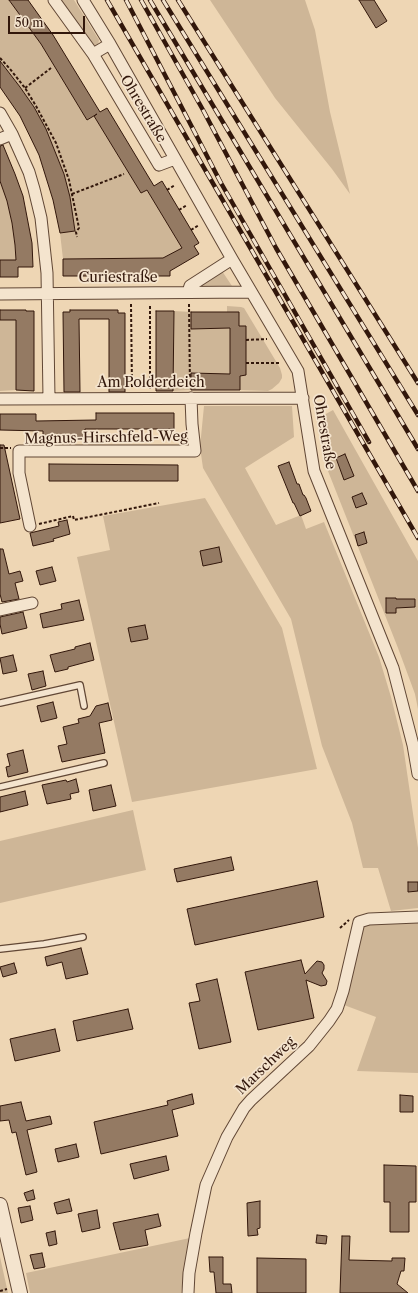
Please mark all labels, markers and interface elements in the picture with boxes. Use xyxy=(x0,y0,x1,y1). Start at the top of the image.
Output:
scale bar xyxy=(10,8,87,34)
text: 50 m xyxy=(15,15,44,30)
street label: Ohrestraße xyxy=(116,72,170,146)
street label: Curiestraße xyxy=(78,270,158,286)
street label: Am Polderdeich xyxy=(97,375,205,391)
street label: Ohrestraße xyxy=(309,393,339,471)
street label: Magnus-Hirschfeld-Weg xyxy=(24,428,188,448)
street label: Marschweg xyxy=(233,1034,299,1098)

